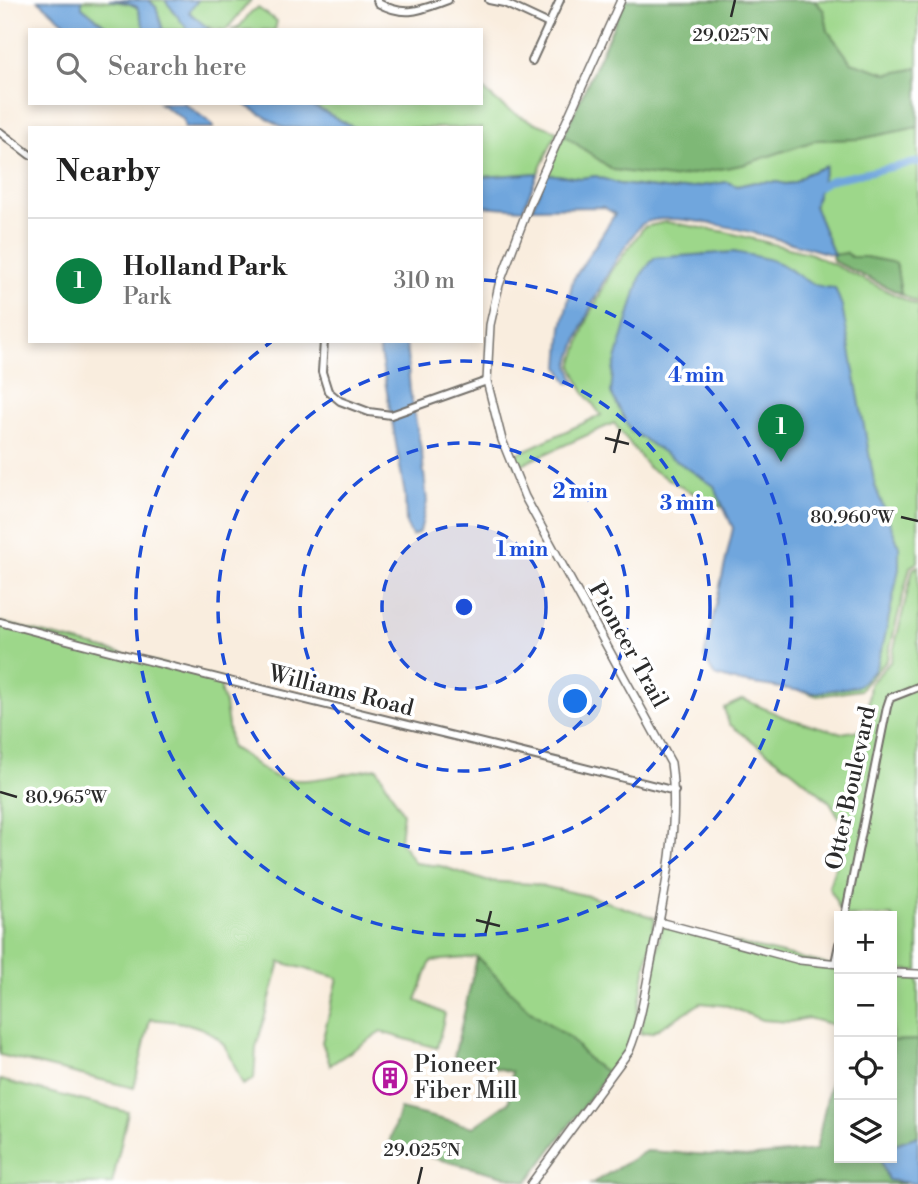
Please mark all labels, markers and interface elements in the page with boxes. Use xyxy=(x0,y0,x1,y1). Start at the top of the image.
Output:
text: 29.025°N xyxy=(693,24,770,47)
search box xyxy=(28,28,483,105)
icon: search xyxy=(52,48,90,86)
text: Search here xyxy=(108,51,247,83)
text: Nearby xyxy=(56,153,160,191)
text: Holland Park xyxy=(123,251,287,283)
text: 1 xyxy=(73,267,85,295)
text: 310 m xyxy=(394,267,455,295)
text: Park xyxy=(123,283,171,311)
text: 4 min xyxy=(668,363,724,389)
pin: 1 xyxy=(758,404,804,462)
text: 2 min xyxy=(552,479,608,505)
text: 3 min xyxy=(660,491,714,517)
text: 80.960°W xyxy=(810,506,894,529)
text: 1 min xyxy=(496,537,548,563)
street label: Pioneer Trail xyxy=(582,577,674,713)
centre of rings xyxy=(452,595,476,619)
street label: Williams Road xyxy=(264,659,417,723)
your location xyxy=(558,684,592,718)
street label: Otter Boulevard xyxy=(820,704,882,872)
text: 80.965°W xyxy=(25,786,107,809)
map controls xyxy=(834,911,897,1163)
button: + xyxy=(834,911,897,974)
button: − xyxy=(834,974,897,1037)
button: locate xyxy=(834,1037,897,1100)
place label: Pioneer Fiber Mill xyxy=(414,1051,518,1105)
building icon: Pioneer Fiber Mill xyxy=(371,1059,409,1097)
button: layers xyxy=(834,1100,897,1163)
text: 29.025°N xyxy=(384,1139,461,1162)

